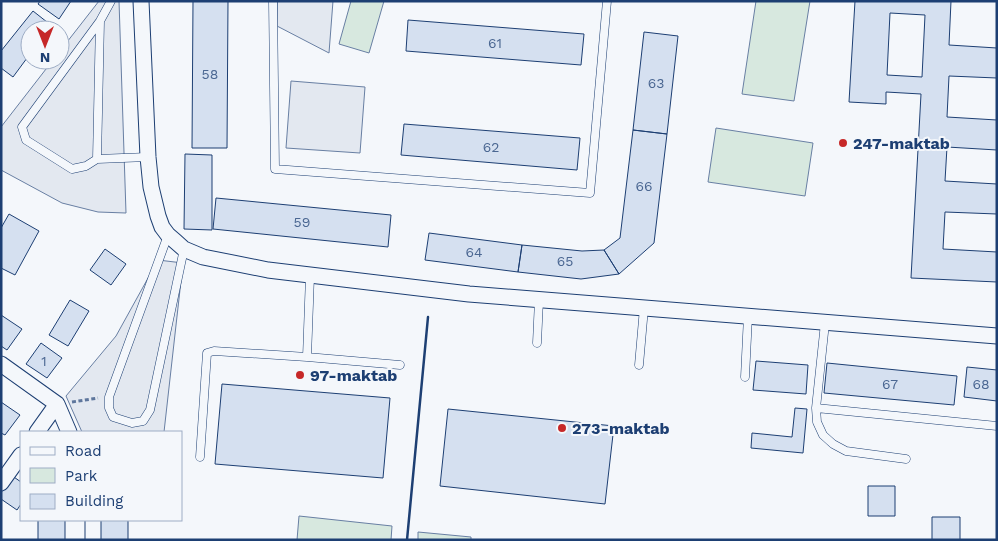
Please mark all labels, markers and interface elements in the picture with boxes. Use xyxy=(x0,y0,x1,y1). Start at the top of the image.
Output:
north arrow xyxy=(20,20,70,70)
house number: 61 xyxy=(488,35,502,51)
text: N xyxy=(40,50,50,66)
house number: 58 xyxy=(202,66,218,82)
house number: 63 xyxy=(648,75,664,91)
place label: 247-maktab xyxy=(853,134,950,153)
marker: 247-maktab xyxy=(837,137,849,149)
house number: 62 xyxy=(483,139,499,155)
house number: 66 xyxy=(635,178,653,194)
house number: 59 xyxy=(294,214,310,230)
house number: 64 xyxy=(465,244,483,260)
house number: 65 xyxy=(557,253,573,269)
house number: 1 xyxy=(41,353,47,369)
place label: 97-maktab xyxy=(310,366,397,385)
marker: 97-maktab xyxy=(294,369,306,381)
house number: 67 xyxy=(882,376,898,392)
house number: 68 xyxy=(972,376,990,392)
place label: 273-maktab xyxy=(572,419,670,438)
marker: 273-maktab xyxy=(556,422,568,434)
legend xyxy=(20,431,182,521)
text: Road xyxy=(65,442,102,460)
text: Park xyxy=(65,467,98,485)
text: Building xyxy=(65,492,123,510)

